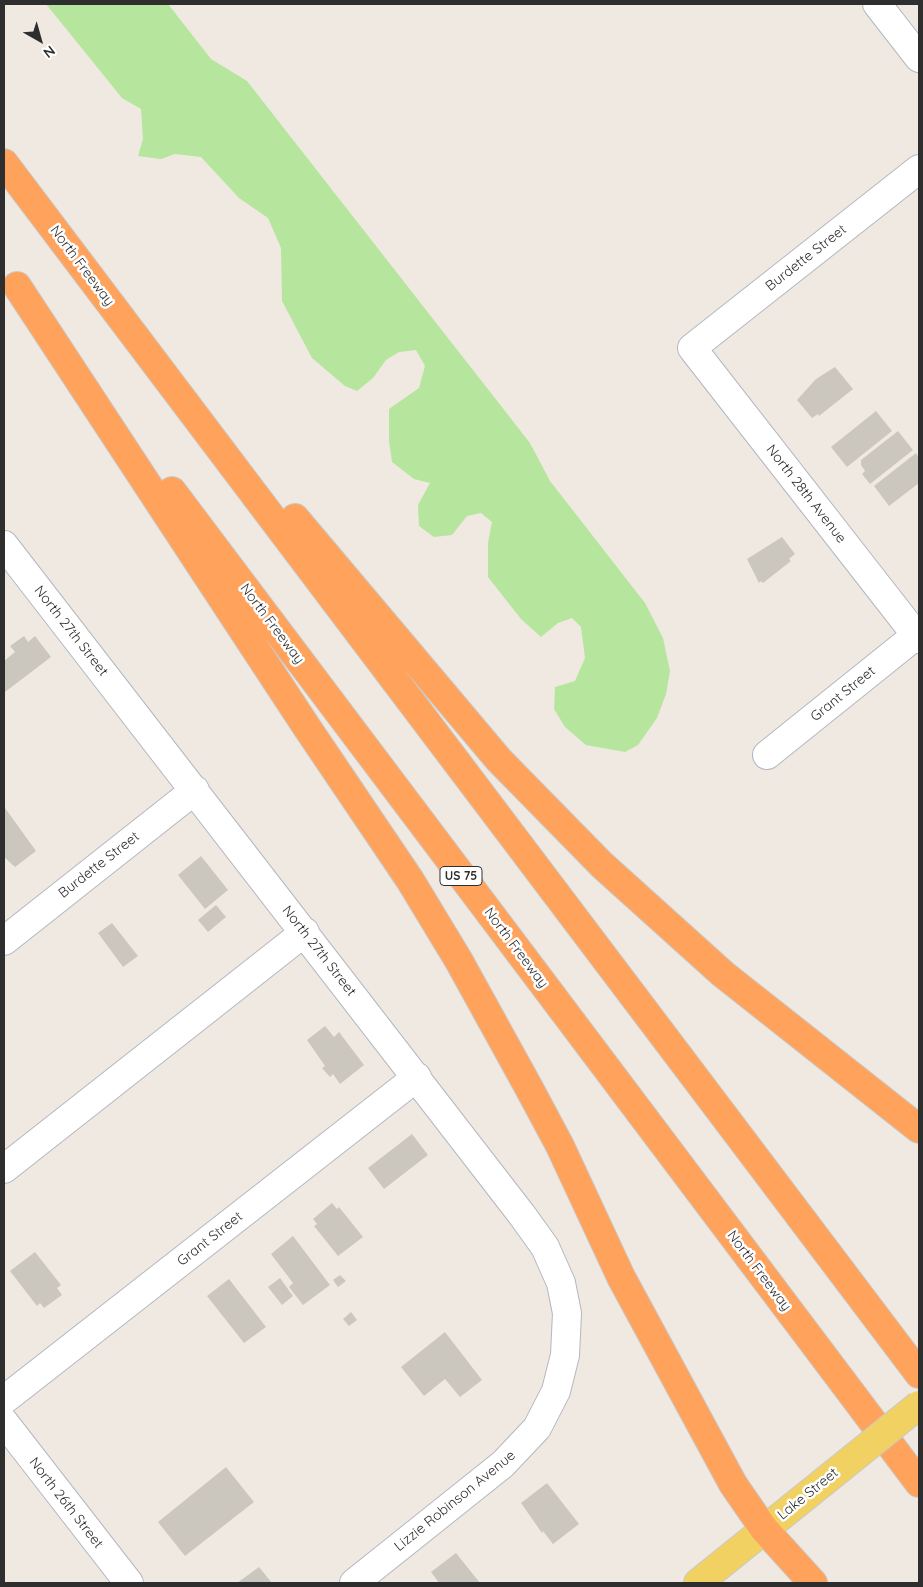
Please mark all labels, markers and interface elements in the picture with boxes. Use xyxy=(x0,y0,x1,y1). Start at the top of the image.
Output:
north arrow xyxy=(15,15,65,65)
text: N xyxy=(40,42,59,62)
street label: Burdette Street xyxy=(762,221,850,295)
street label: North Freeway xyxy=(46,222,118,310)
street label: North 28th Avenue xyxy=(762,441,850,547)
street label: North Freeway xyxy=(236,580,308,668)
street label: North 27th Street xyxy=(31,582,111,680)
street label: Grant Street xyxy=(807,663,879,725)
street label: Burdette Street xyxy=(55,828,143,902)
road number: US 75 xyxy=(440,866,482,886)
street label: North 27th Street xyxy=(279,902,359,1000)
street label: North Freeway xyxy=(480,904,552,992)
street label: Grant Street xyxy=(174,1208,246,1270)
street label: North Freeway xyxy=(723,1227,795,1315)
street label: Lizzie Robinson Avenue xyxy=(391,1447,519,1555)
street label: North 26th Street xyxy=(25,1454,107,1552)
street label: Lake Street xyxy=(774,1464,842,1524)

